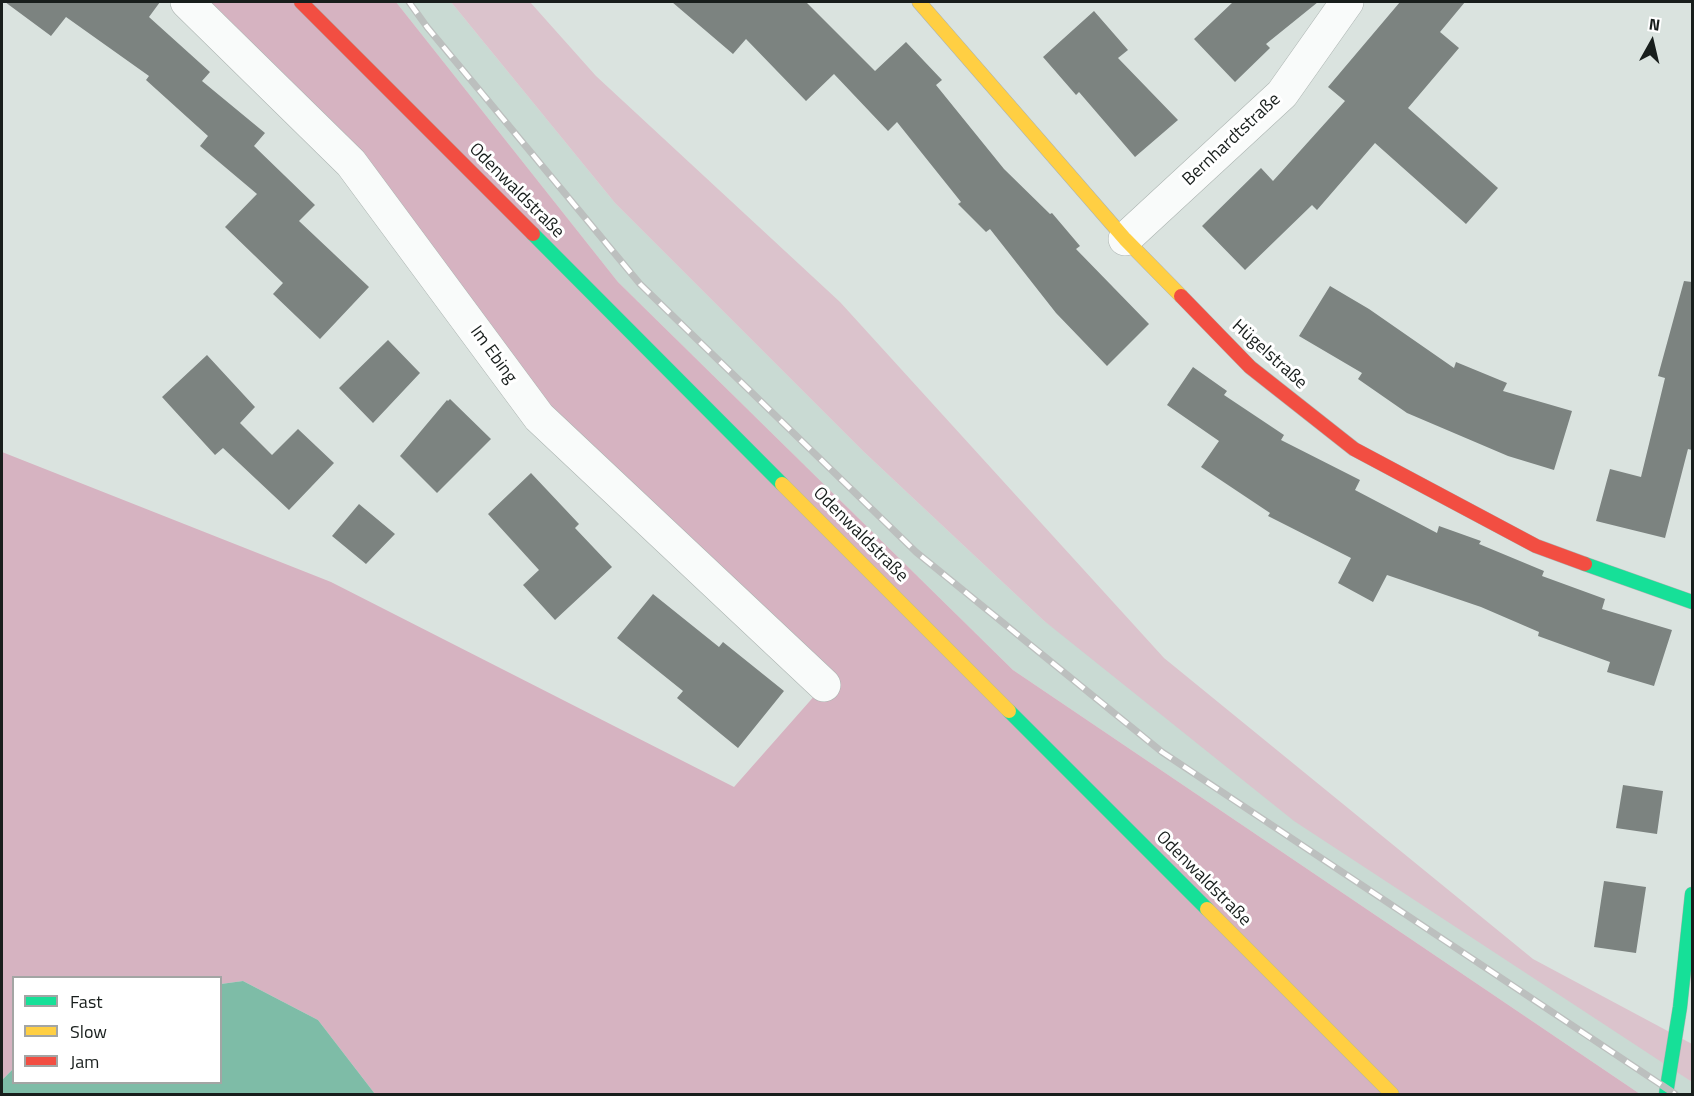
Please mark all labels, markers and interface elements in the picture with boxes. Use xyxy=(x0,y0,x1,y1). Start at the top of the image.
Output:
north arrow xyxy=(1622,12,1682,72)
text: N xyxy=(1647,12,1662,37)
street label: Bernhardtstraße xyxy=(1179,89,1285,191)
street label: Odenwaldstraße xyxy=(464,139,568,243)
street label: Hügelstraße xyxy=(1227,316,1311,394)
street label: Im Ebing xyxy=(465,322,521,388)
street label: Odenwaldstraße xyxy=(808,483,912,587)
street label: Odenwaldstraße xyxy=(1151,827,1255,931)
legend xyxy=(12,976,222,1084)
text: Fast xyxy=(70,988,103,1015)
text: Slow xyxy=(70,1018,107,1045)
text: Jam xyxy=(70,1048,99,1075)

